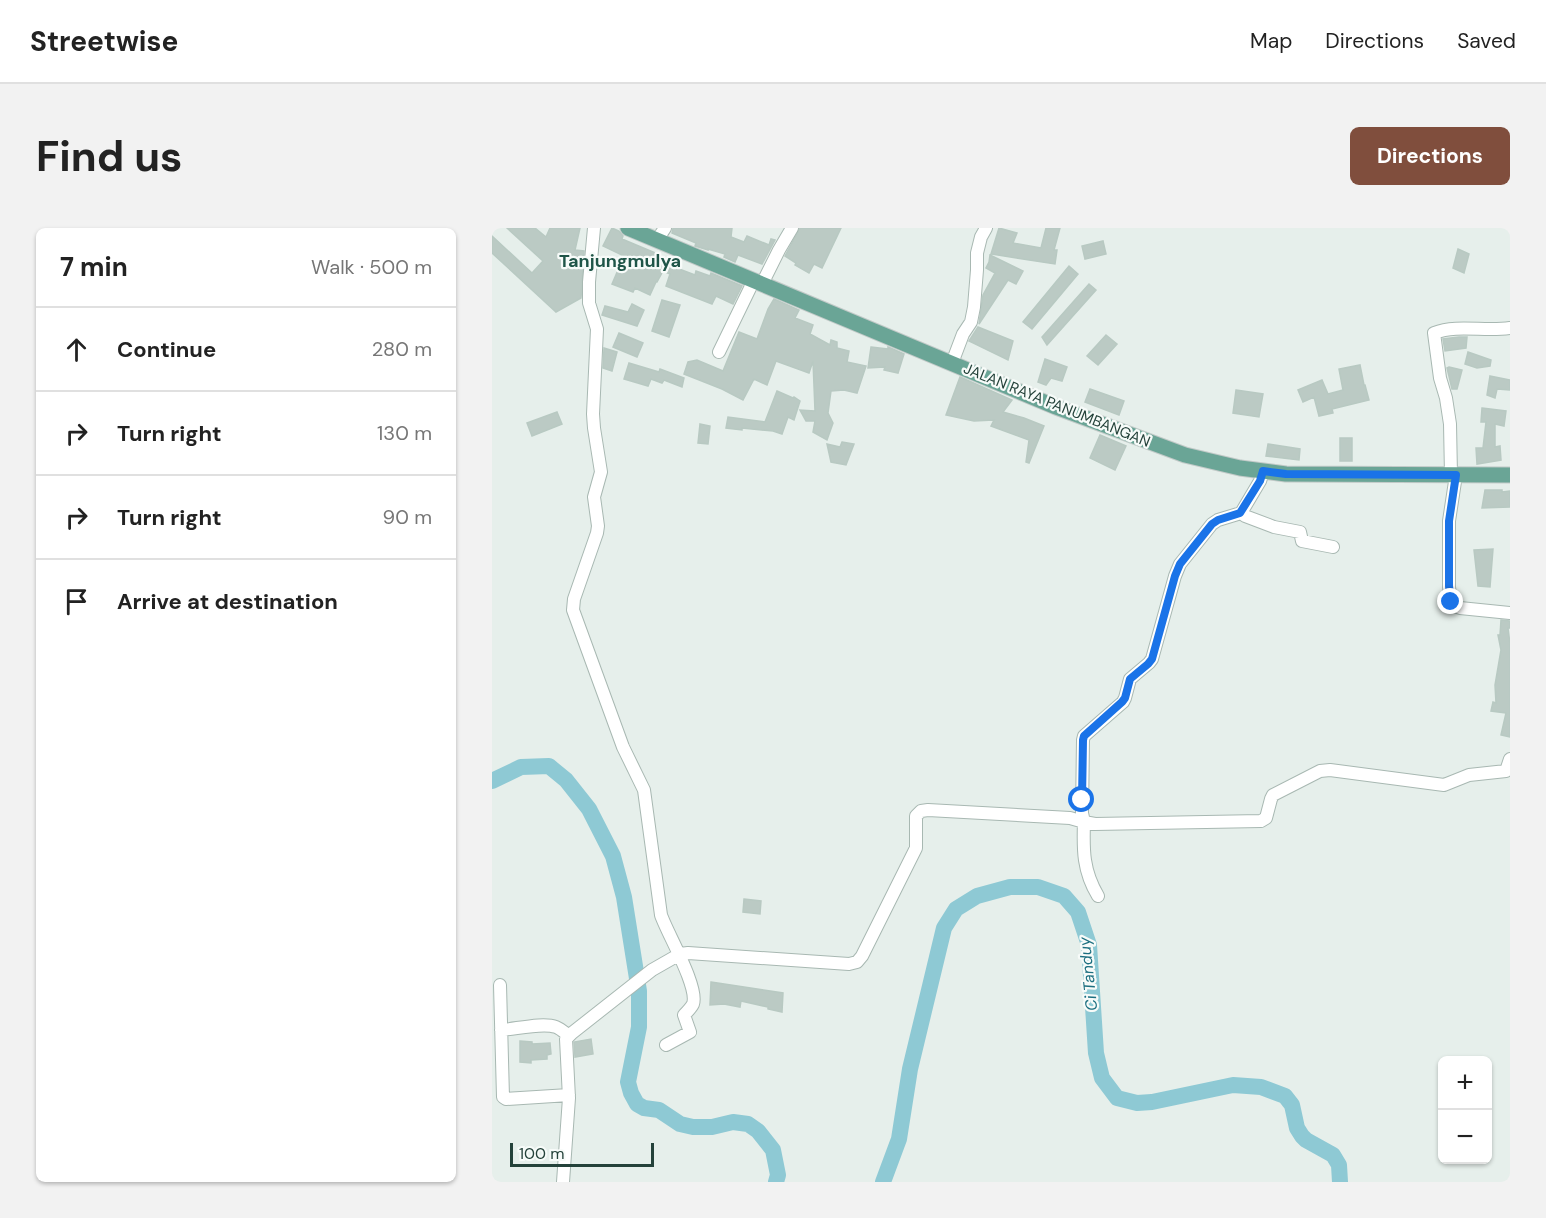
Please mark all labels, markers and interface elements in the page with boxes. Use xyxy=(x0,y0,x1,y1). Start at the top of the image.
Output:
text: Streetwise xyxy=(30,23,178,60)
text: Map xyxy=(1250,27,1292,55)
text: Directions xyxy=(1325,27,1424,55)
text: Saved xyxy=(1457,27,1516,55)
button: Directions xyxy=(1350,127,1510,185)
text: Find us xyxy=(36,129,182,184)
district label: Tanjungmulya xyxy=(559,249,681,273)
text: 7 min xyxy=(60,250,128,284)
text: Walk · 500 m xyxy=(311,254,432,280)
icon: ahead xyxy=(60,333,93,366)
text: Continue xyxy=(117,335,216,364)
text: 280 m xyxy=(372,336,432,362)
street label: JALAN RAYA PANUMBANGAN xyxy=(961,358,1153,452)
icon: right xyxy=(60,417,93,450)
text: Turn right xyxy=(117,419,222,448)
text: 130 m xyxy=(377,420,432,446)
icon: right xyxy=(60,501,93,534)
text: Turn right xyxy=(117,503,222,532)
text: 90 m xyxy=(383,504,432,530)
icon: arrive xyxy=(60,585,93,618)
text: Arrive at destination xyxy=(117,587,338,616)
route end xyxy=(1437,588,1463,614)
route start xyxy=(1068,786,1094,812)
water label: Ci Tanduy xyxy=(1074,935,1102,1012)
map controls xyxy=(1438,1056,1492,1164)
button: + xyxy=(1438,1056,1492,1110)
button: − xyxy=(1438,1110,1492,1164)
scale bar xyxy=(510,1140,654,1168)
text: 100 m xyxy=(519,1143,564,1164)

